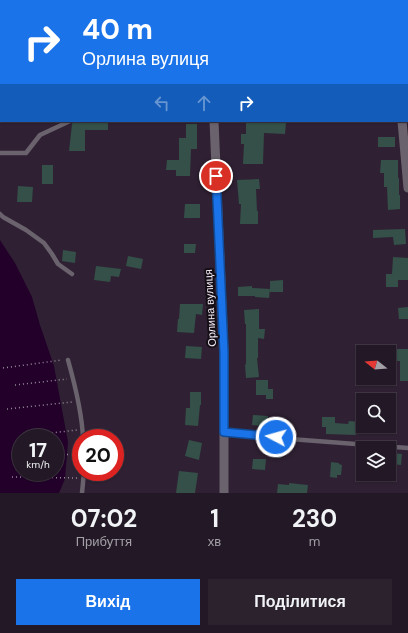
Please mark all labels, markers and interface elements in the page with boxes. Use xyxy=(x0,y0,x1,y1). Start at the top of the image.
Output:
text: 40 m xyxy=(82,11,153,48)
icon: right xyxy=(16,16,68,68)
text: Орлина вулиця xyxy=(82,47,209,71)
icon: left xyxy=(151,92,173,114)
icon: ahead xyxy=(193,92,215,114)
icon: right xyxy=(235,92,257,114)
pin xyxy=(199,159,233,193)
icon: arrive xyxy=(205,165,227,187)
street label: Орлина вулиця xyxy=(201,269,219,347)
north arrow xyxy=(356,345,396,385)
map controls xyxy=(356,345,396,481)
button: search xyxy=(356,393,396,433)
position arrow xyxy=(255,416,297,458)
speed limit sign: 20 xyxy=(72,429,124,481)
text: 17 xyxy=(29,437,47,463)
button: layers xyxy=(356,441,396,481)
text: km/h xyxy=(26,458,50,471)
text: 07:02 xyxy=(71,503,137,534)
text: 1 xyxy=(210,503,219,534)
text: 230 xyxy=(292,503,337,534)
text: Прибуття xyxy=(76,533,132,550)
text: хв xyxy=(208,533,221,550)
text: m xyxy=(309,533,320,550)
button: Вихід xyxy=(16,579,200,625)
button: Поділитися xyxy=(208,579,392,625)

